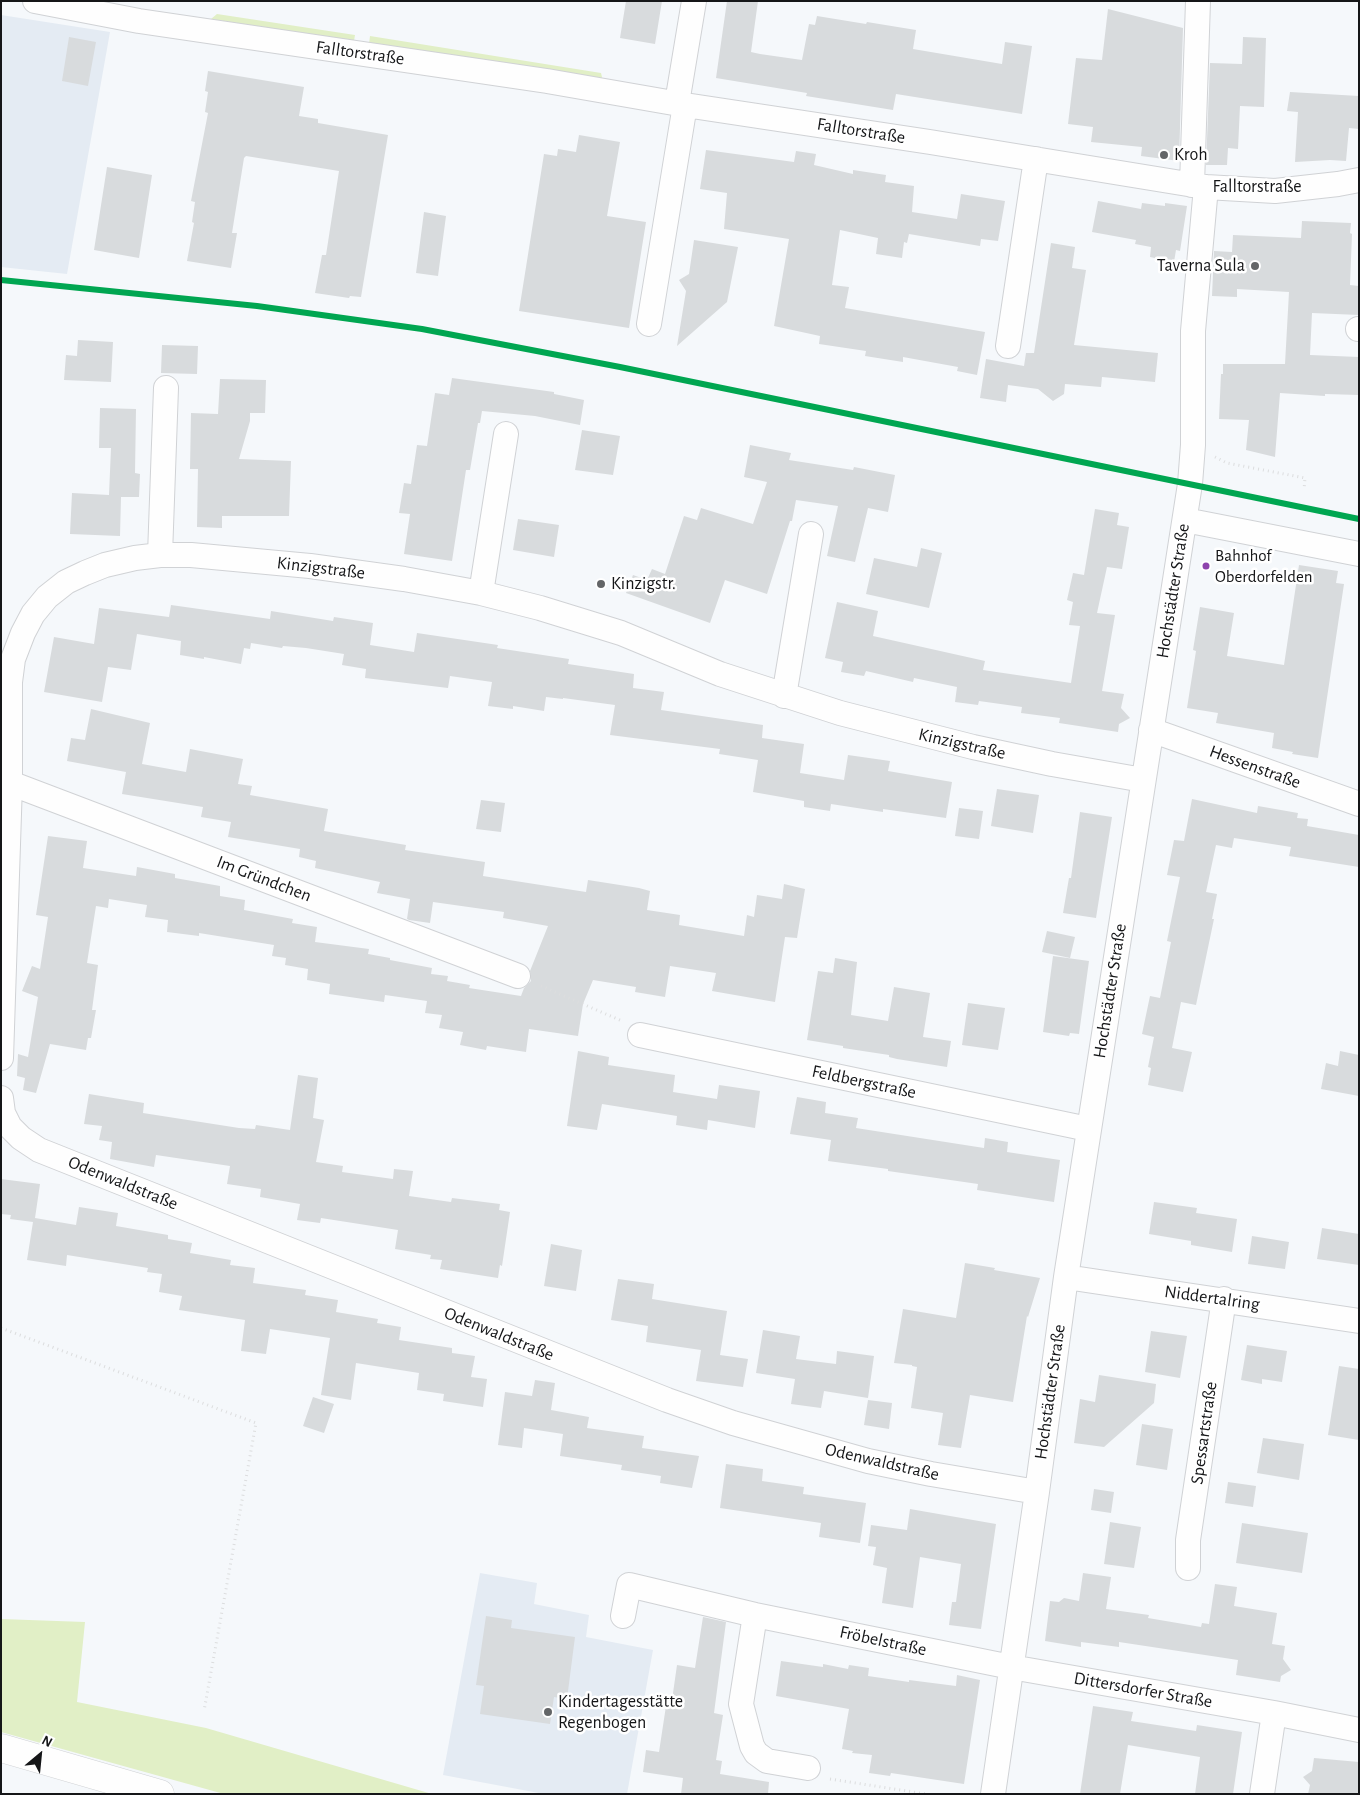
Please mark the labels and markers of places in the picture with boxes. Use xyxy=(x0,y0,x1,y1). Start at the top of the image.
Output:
place label: Kroh xyxy=(1174,144,1208,166)
marker: Kroh xyxy=(1158,149,1170,161)
place label: Taverna Sula xyxy=(1157,255,1245,277)
marker: Taverna Sula xyxy=(1249,260,1261,272)
place label: Bahnhof Oberdorfelden xyxy=(1215,546,1313,586)
marker: Bahnhof Oberdorfelden xyxy=(1201,561,1211,571)
place label: Kinzigstr. xyxy=(611,573,676,595)
marker: Kinzigstr. xyxy=(595,578,607,590)
place label: Kindertagesstätte Regenbogen xyxy=(558,1691,683,1734)
marker: Kindertagesstätte Regenbogen xyxy=(542,1706,554,1718)

